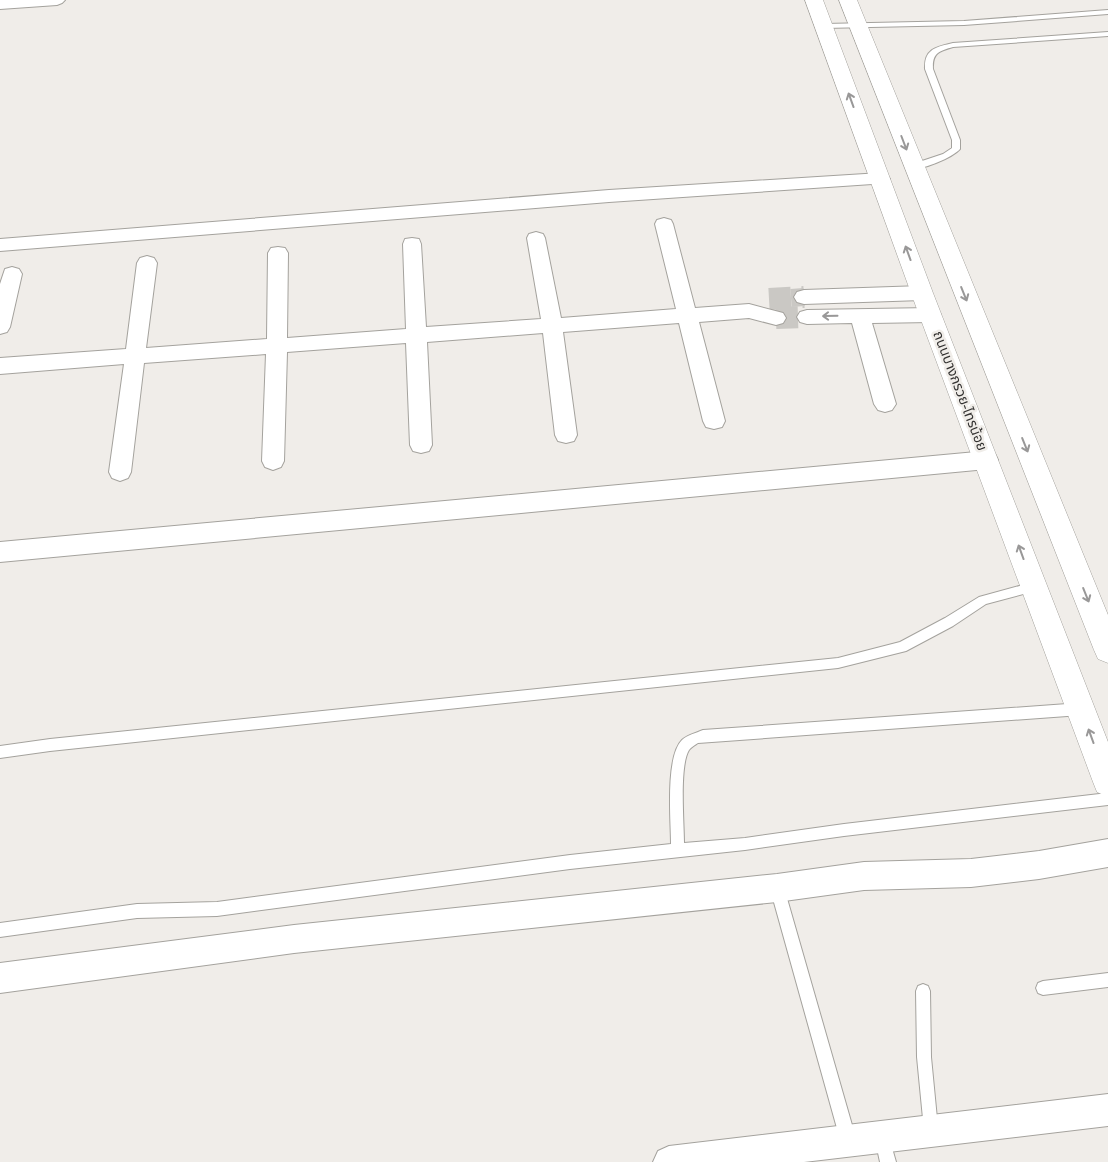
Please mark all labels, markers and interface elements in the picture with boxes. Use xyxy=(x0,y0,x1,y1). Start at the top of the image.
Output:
one-way arrow xyxy=(846,93,855,108)
one-way arrow xyxy=(900,135,909,150)
one-way arrow xyxy=(903,245,912,261)
one-way arrow xyxy=(960,286,970,301)
one-way arrow xyxy=(822,311,838,321)
street label: ถนนบางกรวย-ไทรน้อย xyxy=(930,329,990,453)
one-way arrow xyxy=(1021,437,1030,452)
one-way arrow xyxy=(1016,545,1025,560)
one-way arrow xyxy=(1082,587,1091,602)
one-way arrow xyxy=(1086,729,1095,745)

